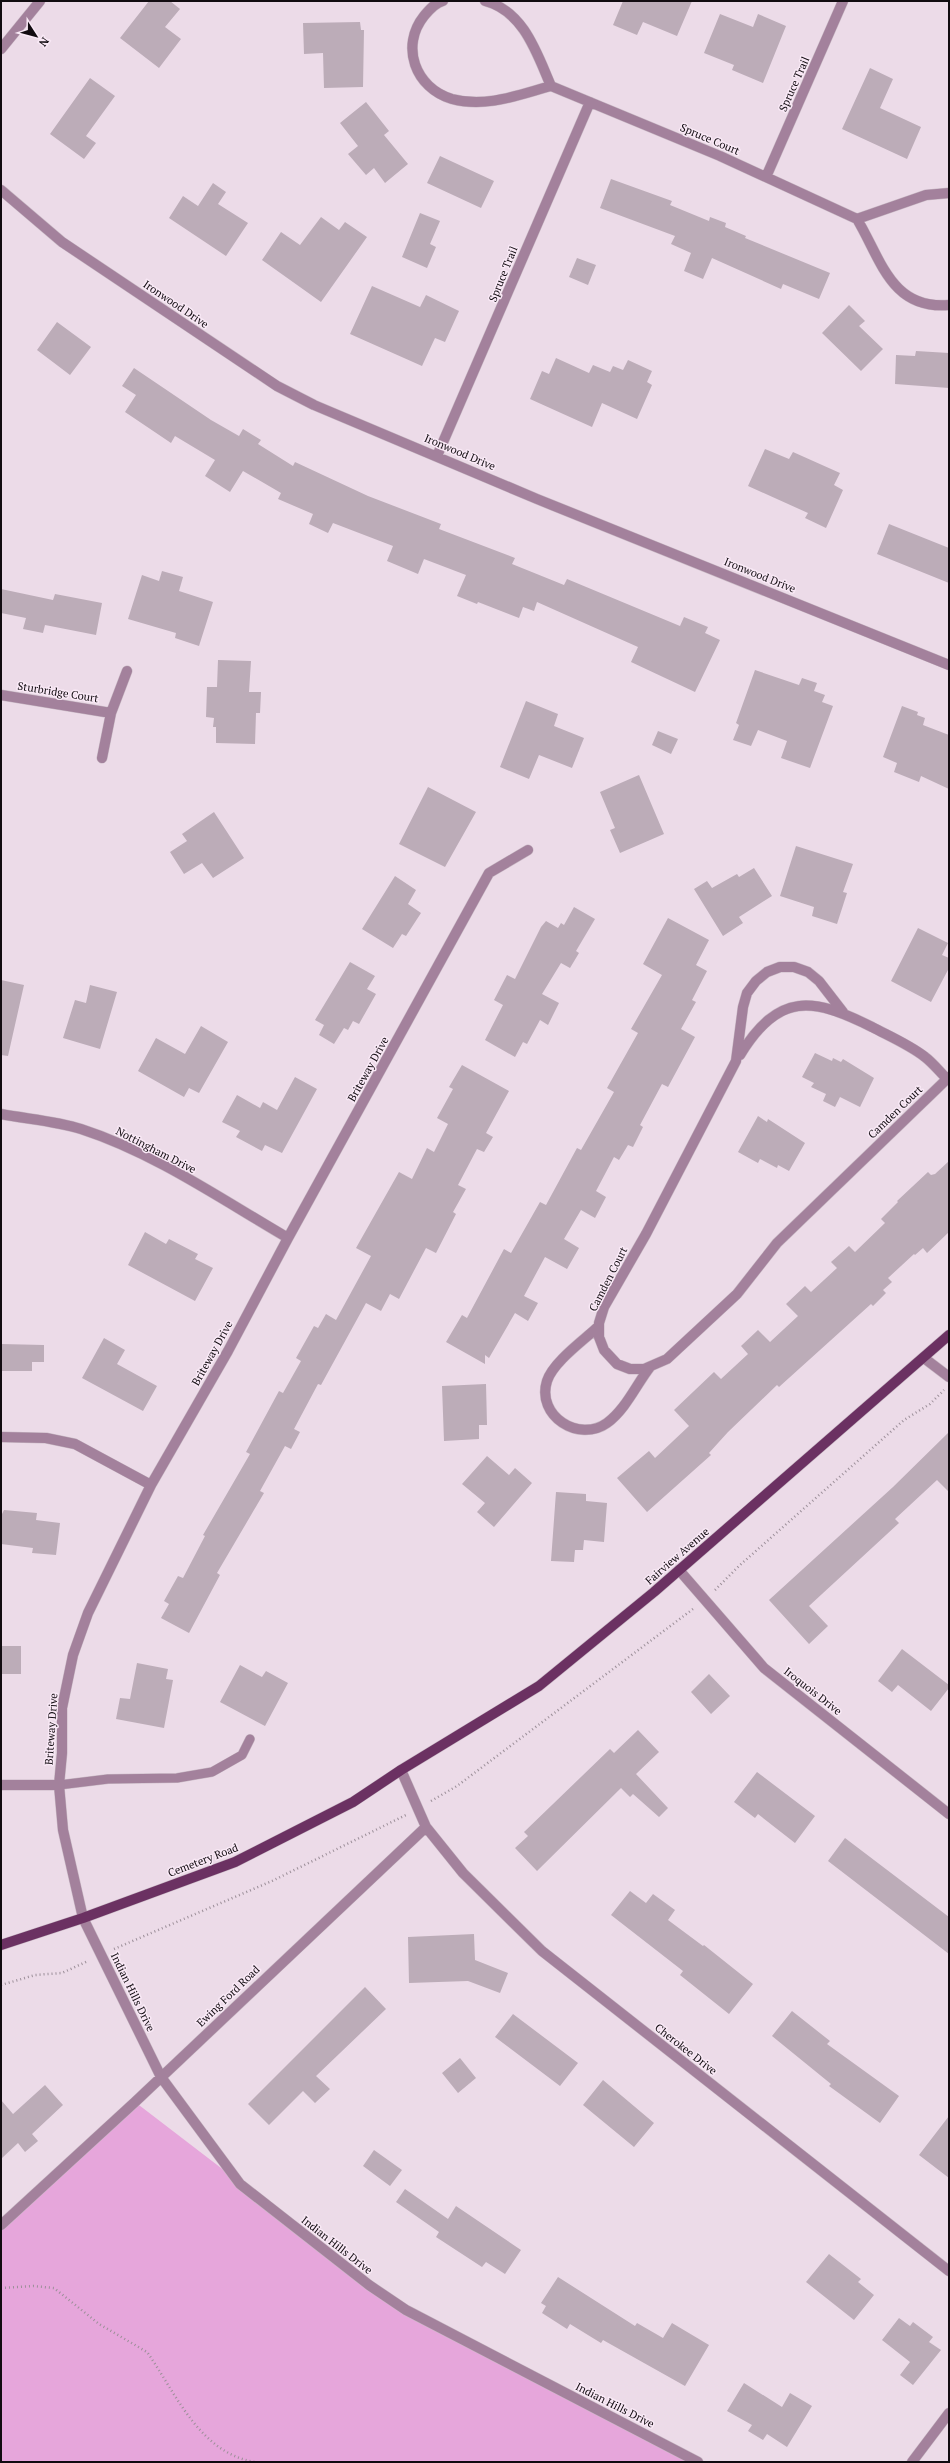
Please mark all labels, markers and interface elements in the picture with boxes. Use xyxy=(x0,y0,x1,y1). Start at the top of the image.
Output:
north arrow xyxy=(16,16,56,56)
text: N xyxy=(36,34,52,50)
street label: Spruce Trail xyxy=(776,54,812,114)
street label: Spruce Court xyxy=(678,120,742,158)
street label: Spruce Trail xyxy=(486,244,520,304)
street label: Ironwood Drive xyxy=(141,277,212,331)
street label: Ironwood Drive xyxy=(422,431,498,473)
street label: Ironwood Drive xyxy=(722,554,798,596)
street label: Sturbridge Court xyxy=(17,679,99,705)
street label: Briteway Drive xyxy=(344,1034,392,1104)
street label: Camden Court xyxy=(865,1082,925,1142)
street label: Nottingham Drive xyxy=(114,1124,199,1176)
street label: Camden Court xyxy=(586,1244,630,1314)
street label: Briteway Drive xyxy=(188,1318,236,1388)
street label: Fairview Avenue xyxy=(642,1524,712,1588)
street label: Iroquois Drive xyxy=(781,1664,845,1718)
street label: Briteway Drive xyxy=(42,1692,61,1765)
street label: Cemetery Road xyxy=(166,1840,240,1880)
street label: Indian Hills Drive xyxy=(108,1950,158,2034)
street label: Ewing Ford Road xyxy=(194,1962,262,2030)
street label: Cherokee Drive xyxy=(652,2020,720,2078)
street label: Indian Hills Drive xyxy=(299,2213,376,2277)
street label: Indian Hills Drive xyxy=(573,2379,657,2431)

